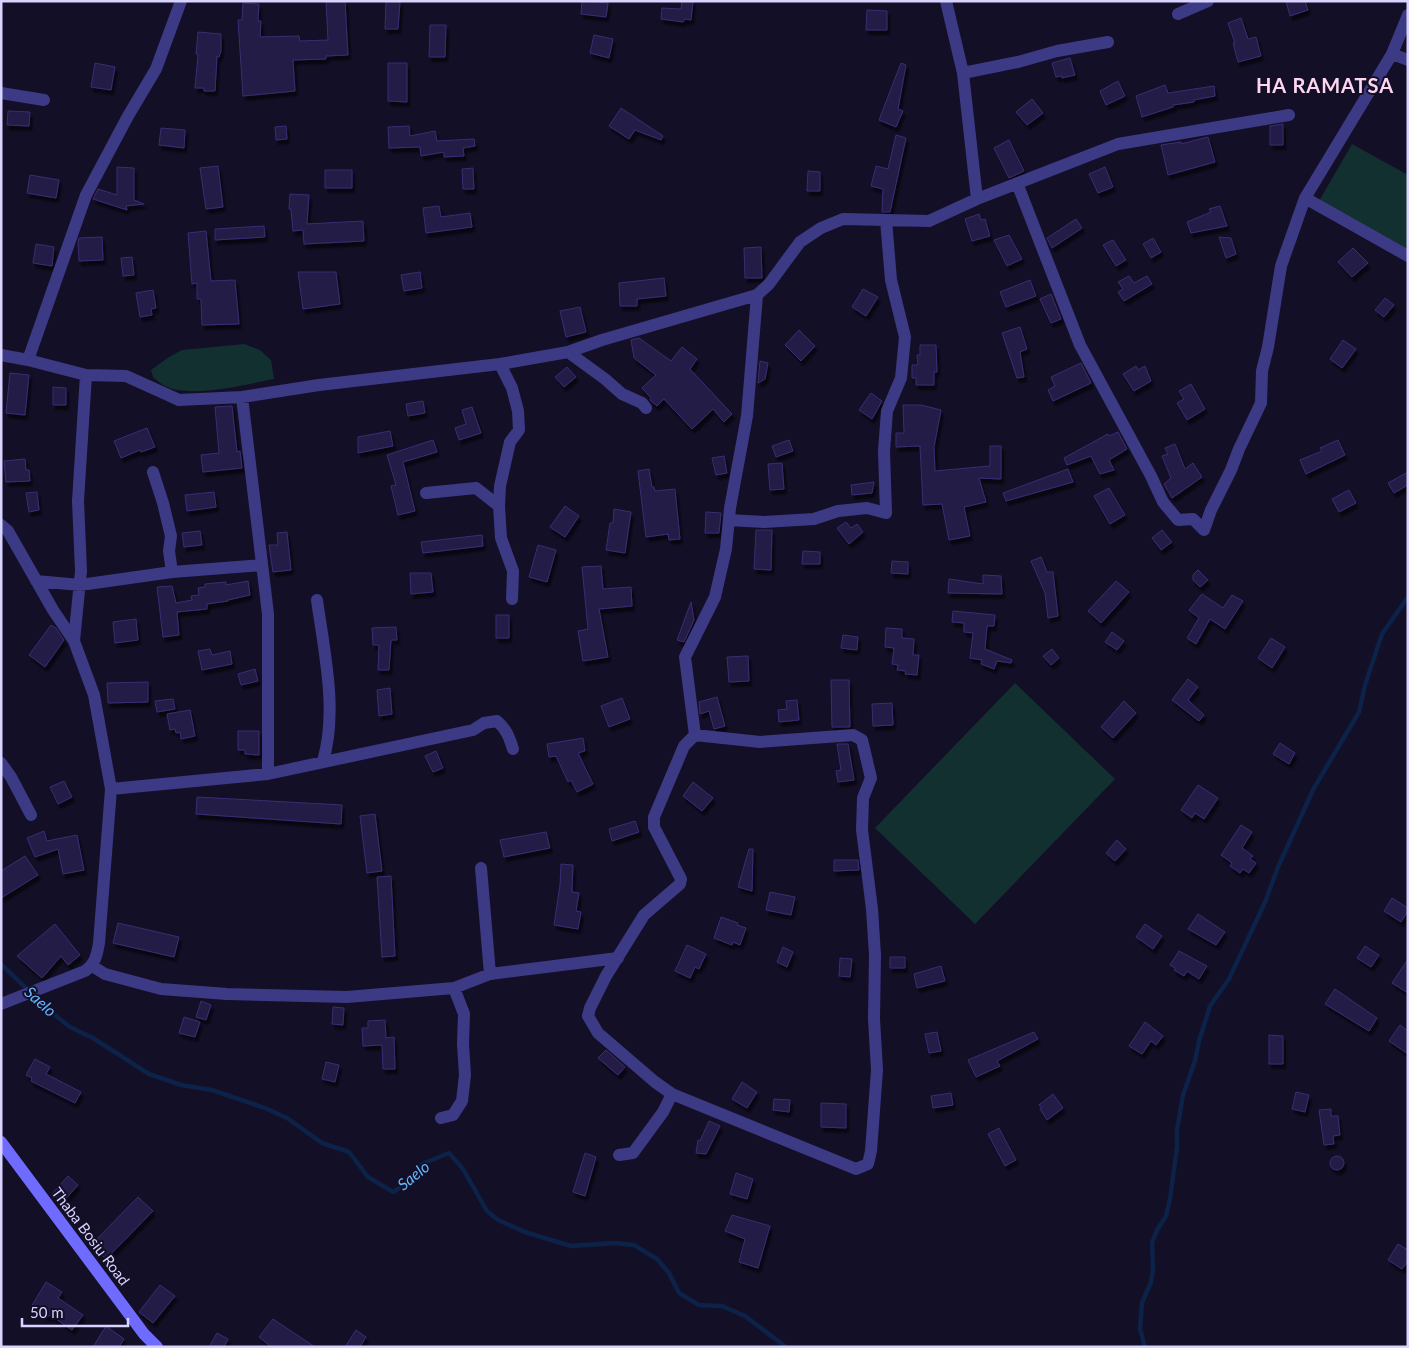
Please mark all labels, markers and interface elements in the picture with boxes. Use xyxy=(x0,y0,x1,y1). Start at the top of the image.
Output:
district label: HA RAMATSA xyxy=(1256,73,1394,97)
water label: Saelo xyxy=(21,982,61,1020)
water label: Saelo xyxy=(393,1156,433,1194)
street label: Thaba Bosiu Road xyxy=(48,1183,134,1289)
scale bar xyxy=(22,1296,129,1328)
text: 50 m xyxy=(30,1303,64,1321)

